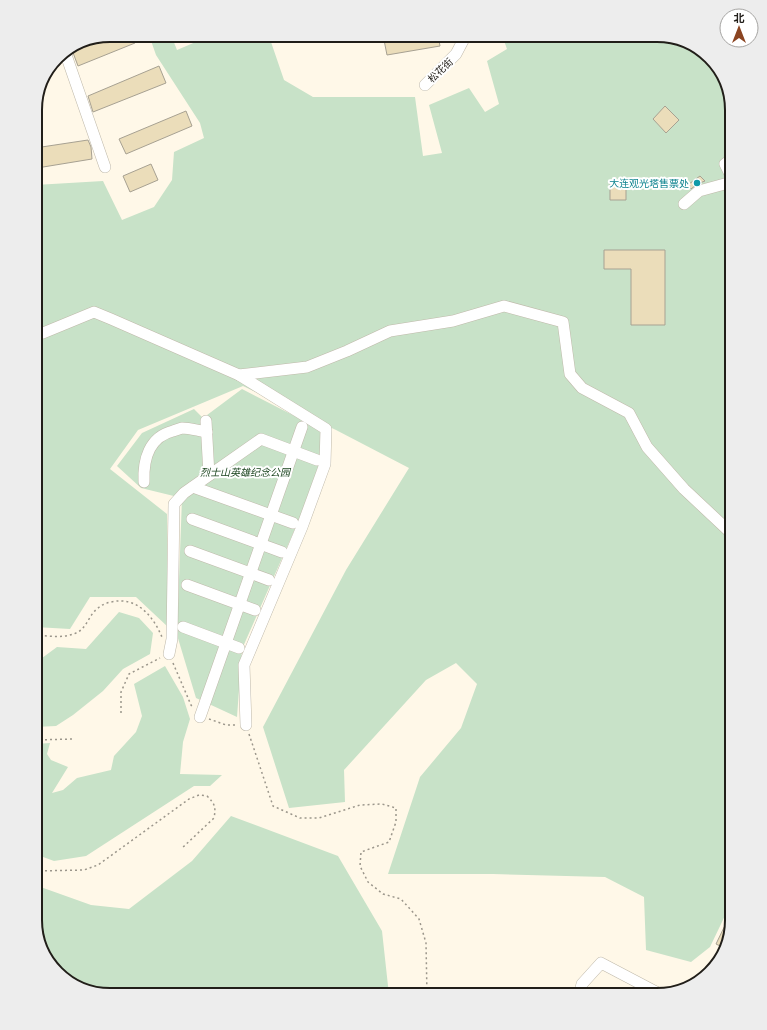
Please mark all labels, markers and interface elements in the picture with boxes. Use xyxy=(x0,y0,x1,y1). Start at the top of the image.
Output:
north arrow xyxy=(719,8,759,48)
text: 北 xyxy=(734,9,745,25)
street label: 松花街 xyxy=(424,54,456,85)
place label: 大连观光塔售票处 xyxy=(609,175,689,190)
marker: 大连观光塔售票处 xyxy=(692,178,702,188)
park label: 烈士山英雄纪念公园 xyxy=(200,464,292,479)

